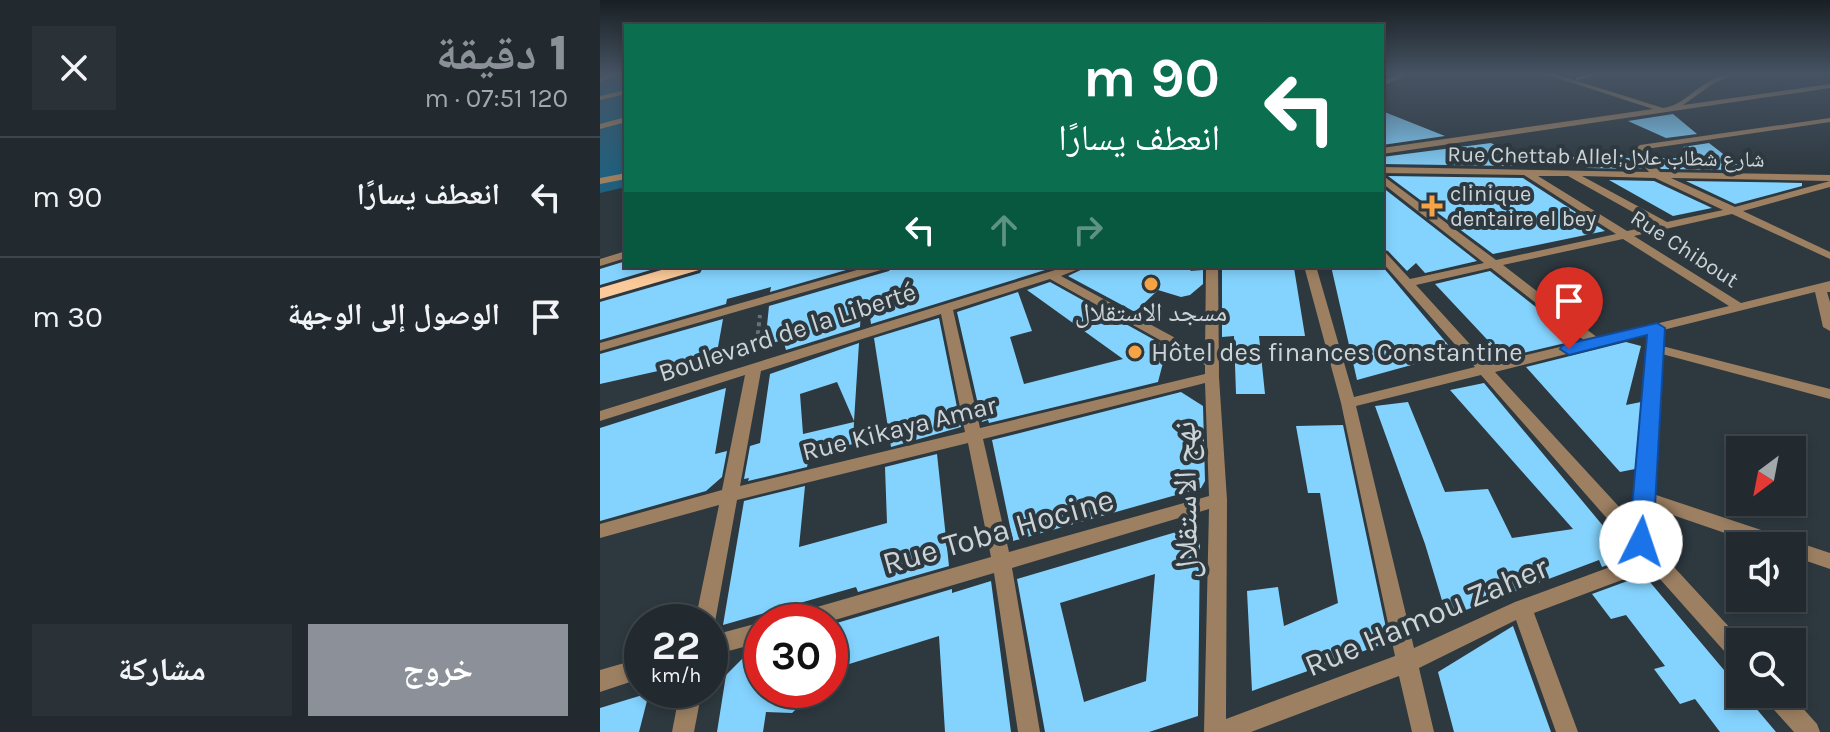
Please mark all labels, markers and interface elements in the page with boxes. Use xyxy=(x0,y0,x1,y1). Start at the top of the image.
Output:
text: 1 دقيقة xyxy=(436,25,568,81)
button: close xyxy=(32,26,116,110)
text: 90 m xyxy=(1083,45,1220,110)
icon: left xyxy=(1248,56,1352,160)
text: 120 m · 07:51 xyxy=(425,83,568,114)
text: انعطف يسارًا xyxy=(1058,117,1220,159)
street label: Rue Chettab Allel;شارع شطاب علال xyxy=(1447,141,1765,173)
icon: left xyxy=(524,175,568,219)
text: انعطف يسارًا xyxy=(356,176,500,212)
text: 90 m xyxy=(32,179,102,215)
place label: clinique dentaire el bey xyxy=(1450,181,1596,232)
marker: clinique dentaire el bey xyxy=(1421,195,1443,217)
street label: Rue Chibout xyxy=(1626,204,1743,293)
icon: left xyxy=(898,208,942,252)
icon: ahead xyxy=(982,208,1026,252)
icon: right xyxy=(1066,208,1110,252)
pin xyxy=(1535,267,1603,349)
marker: مسجد الاستقلال xyxy=(1142,275,1160,293)
street label: Boulevard de la Liberté xyxy=(654,276,920,389)
icon: arrive xyxy=(1547,279,1591,323)
icon: arrive xyxy=(524,295,568,339)
text: الوصول إلى الوجهة xyxy=(288,296,500,332)
place label: مسجد الاستقلال xyxy=(1075,297,1227,328)
text: 30 m xyxy=(32,299,103,335)
place label: Hôtel des finances Constantine xyxy=(1151,337,1523,368)
marker: Hôtel des finances Constantine xyxy=(1126,343,1144,361)
street label: Rue Kikaya Amar xyxy=(799,389,1000,468)
street label: نهج الاستقلال xyxy=(1166,421,1206,579)
north arrow xyxy=(1726,436,1806,516)
map controls xyxy=(1726,436,1806,708)
street label: Rue Toba Hocine xyxy=(878,481,1118,582)
position arrow xyxy=(1599,500,1683,584)
button: sound xyxy=(1726,532,1806,612)
street label: Rue Hamou Zaher xyxy=(1299,548,1554,684)
speed limit sign: 30 xyxy=(744,604,848,708)
text: 22 xyxy=(652,622,700,669)
button: مشاركة xyxy=(32,624,292,716)
button: خروج xyxy=(308,624,568,716)
button: search xyxy=(1726,628,1806,708)
text: km/h xyxy=(651,664,701,687)

